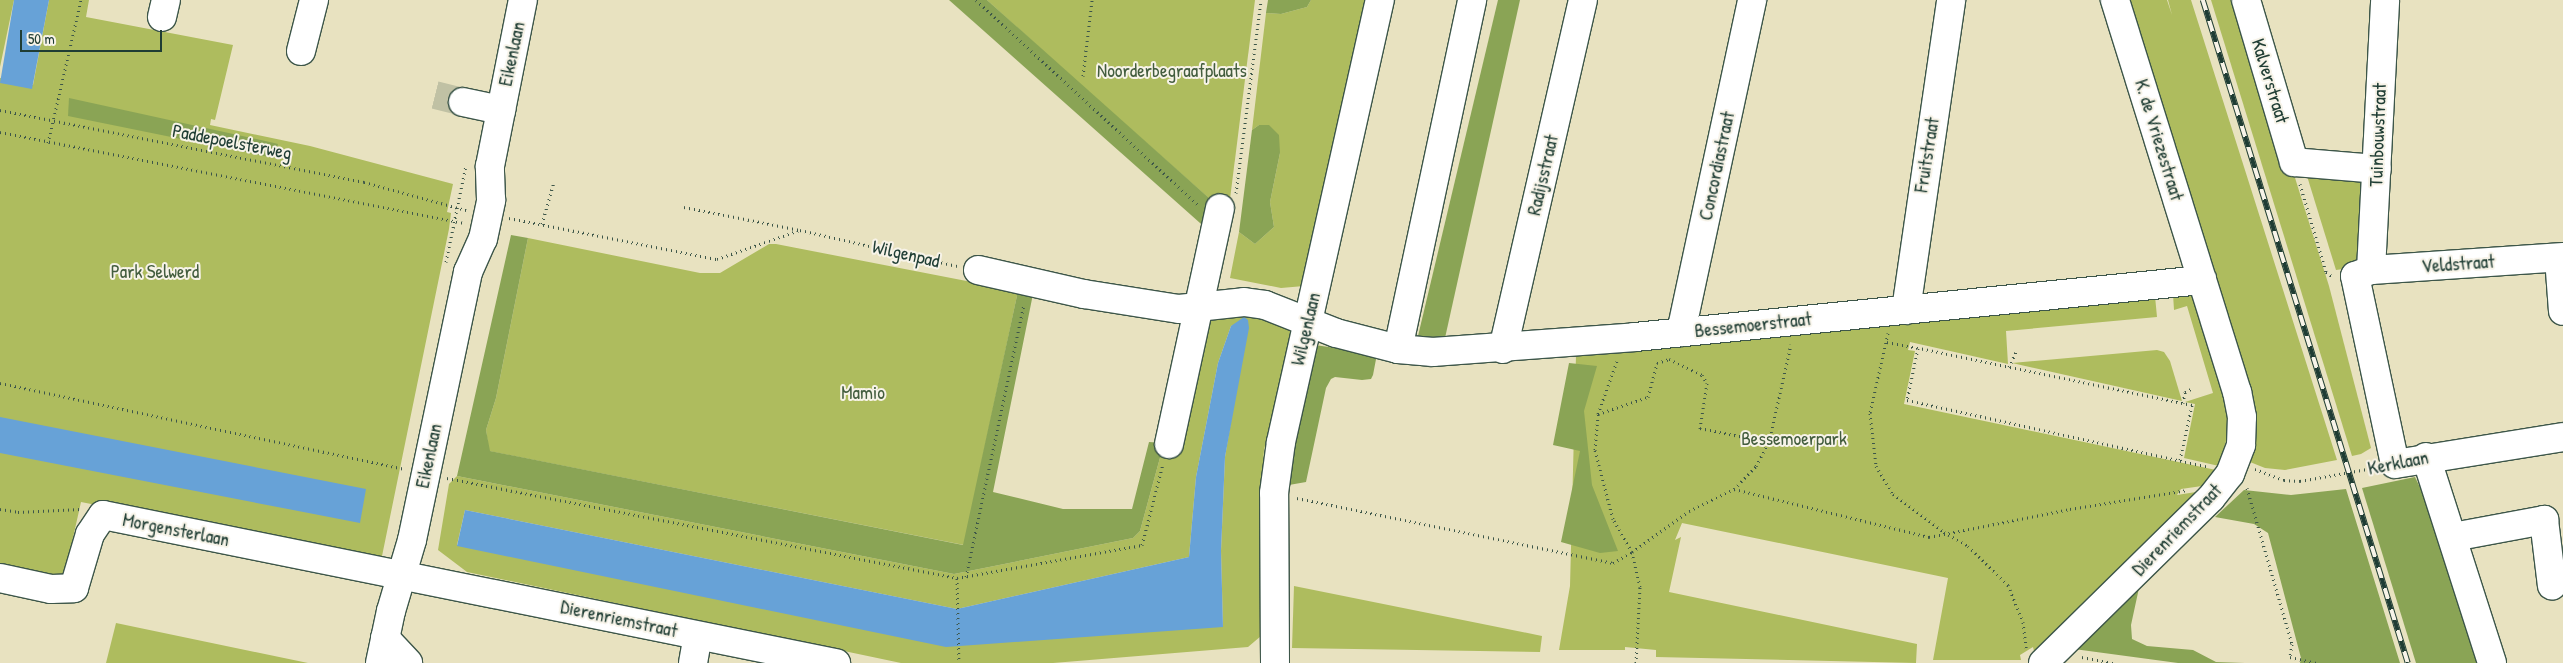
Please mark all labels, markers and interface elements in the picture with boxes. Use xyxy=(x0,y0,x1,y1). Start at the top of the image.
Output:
scale bar xyxy=(22,20,165,52)
street label: Eikenlaan xyxy=(494,20,530,88)
text: 50 m xyxy=(28,28,55,49)
street label: Kalverstraat xyxy=(2246,36,2294,126)
park label: Noorderbegraafplaats xyxy=(1097,60,1247,82)
street label: K. de Vriezestraat xyxy=(2130,77,2188,203)
street label: Tuinbouwstraat xyxy=(2365,83,2391,187)
street label: Concordiastraat xyxy=(1694,109,1740,223)
street label: Fruitstraat xyxy=(1910,116,1944,194)
street label: Paddepoelsterweg xyxy=(170,119,294,165)
street label: Radijsstraat xyxy=(1523,132,1563,218)
street label: Wilgenpad xyxy=(870,235,942,273)
street label: Veldstraat xyxy=(2421,250,2495,278)
park label: Park Selwerd xyxy=(111,261,199,283)
street label: Wilgenlaan xyxy=(1287,290,1325,368)
street label: Bessemoerstraat xyxy=(1693,308,1813,342)
park label: Mamio xyxy=(841,382,885,404)
street label: Eikenlaan xyxy=(411,422,447,490)
park label: Bessemoerpark xyxy=(1741,428,1847,450)
street label: Kerklaan xyxy=(2366,446,2430,480)
street label: Dierenriemstraat xyxy=(2127,479,2227,581)
street label: Morgensterlaan xyxy=(121,508,231,552)
street label: Dierenriemstraat xyxy=(558,595,680,643)

